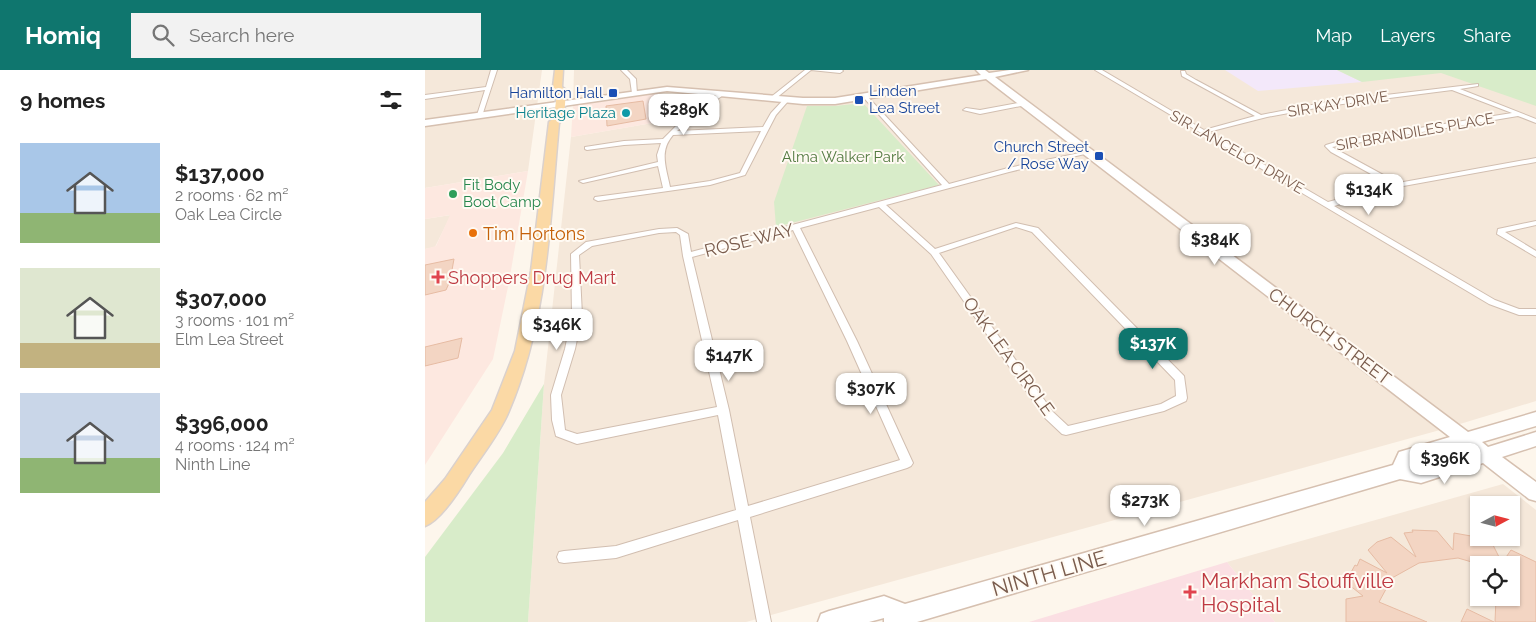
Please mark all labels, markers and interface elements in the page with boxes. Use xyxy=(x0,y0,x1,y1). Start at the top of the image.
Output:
search box xyxy=(131,13,481,58)
text: Homiq xyxy=(25,21,101,50)
icon: search xyxy=(149,21,177,49)
text: Search here xyxy=(189,24,294,46)
text: Map xyxy=(1316,25,1352,46)
text: Layers xyxy=(1380,25,1435,46)
text: Share xyxy=(1463,25,1511,46)
place label: Linden Lea Street xyxy=(869,82,940,117)
place label: Hamilton Hall xyxy=(509,84,604,102)
icon: filters xyxy=(377,86,405,114)
marker: Hamilton Hall xyxy=(607,87,619,99)
street label: SIR KAY DRIVE xyxy=(1286,87,1390,121)
text: 9 homes xyxy=(20,88,105,113)
pin: $289K xyxy=(649,93,719,136)
marker: Linden Lea Street xyxy=(853,94,865,106)
text: $289K xyxy=(660,100,708,119)
place label: Heritage Plaza xyxy=(515,104,616,122)
street label: SIR LANCELOT DRIVE xyxy=(1167,106,1307,198)
marker: Heritage Plaza xyxy=(620,107,632,119)
street label: SIR BRANDILES PLACE xyxy=(1334,109,1496,155)
place label: Church Street / Rose Way xyxy=(994,138,1089,173)
park label: Alma Walker Park xyxy=(782,148,904,166)
marker: Church Street / Rose Way xyxy=(1093,150,1105,162)
text: $137,000 xyxy=(175,161,265,186)
icon: home xyxy=(60,163,120,223)
pin: $134K xyxy=(1334,174,1404,216)
place label: Fit Body Boot Camp xyxy=(463,176,541,211)
text: $134K xyxy=(1346,180,1392,199)
text: 2 rooms · 62 m² xyxy=(175,186,288,205)
marker: Fit Body Boot Camp xyxy=(447,188,459,200)
text: Oak Lea Circle xyxy=(175,205,282,224)
street label: ROSE WAY xyxy=(702,219,796,261)
place label: Tim Hortons xyxy=(483,223,585,244)
pin: $384K xyxy=(1180,224,1250,266)
marker: Tim Hortons xyxy=(467,227,479,239)
text: $384K xyxy=(1191,230,1239,249)
place label: Shoppers Drug Mart xyxy=(448,267,616,288)
marker: Shoppers Drug Mart xyxy=(432,271,444,283)
street label: CHURCH STREET xyxy=(1265,283,1395,389)
text: $307,000 xyxy=(175,286,267,311)
icon: home xyxy=(60,288,120,348)
street label: OAK LEA CIRCLE xyxy=(959,293,1059,419)
pin: $346K xyxy=(522,308,592,351)
text: 3 rooms · 101 m² xyxy=(175,311,294,330)
text: $346K xyxy=(533,315,581,334)
pin: $137K xyxy=(1118,328,1188,370)
text: Elm Lea Street xyxy=(175,330,284,349)
text: $137K xyxy=(1130,334,1176,353)
pin: $147K xyxy=(694,340,764,382)
text: $147K xyxy=(706,346,752,365)
pin: $307K xyxy=(836,372,906,415)
text: $307K xyxy=(847,379,895,398)
text: $396,000 xyxy=(175,411,269,436)
icon: home xyxy=(60,413,120,473)
text: 4 rooms · 124 m² xyxy=(175,436,295,455)
pin: $396K xyxy=(1410,442,1480,485)
text: $396K xyxy=(1421,449,1469,468)
text: Ninth Line xyxy=(175,455,250,474)
pin: $273K xyxy=(1110,484,1180,527)
text: $273K xyxy=(1121,491,1169,510)
north arrow xyxy=(1470,496,1520,546)
map controls xyxy=(1470,496,1520,606)
street label: NINTH LINE xyxy=(989,545,1109,601)
button: locate xyxy=(1470,556,1520,606)
place label: Markham Stouffville Hospital xyxy=(1201,568,1394,617)
marker: Markham Stouffville Hospital xyxy=(1183,585,1197,599)

